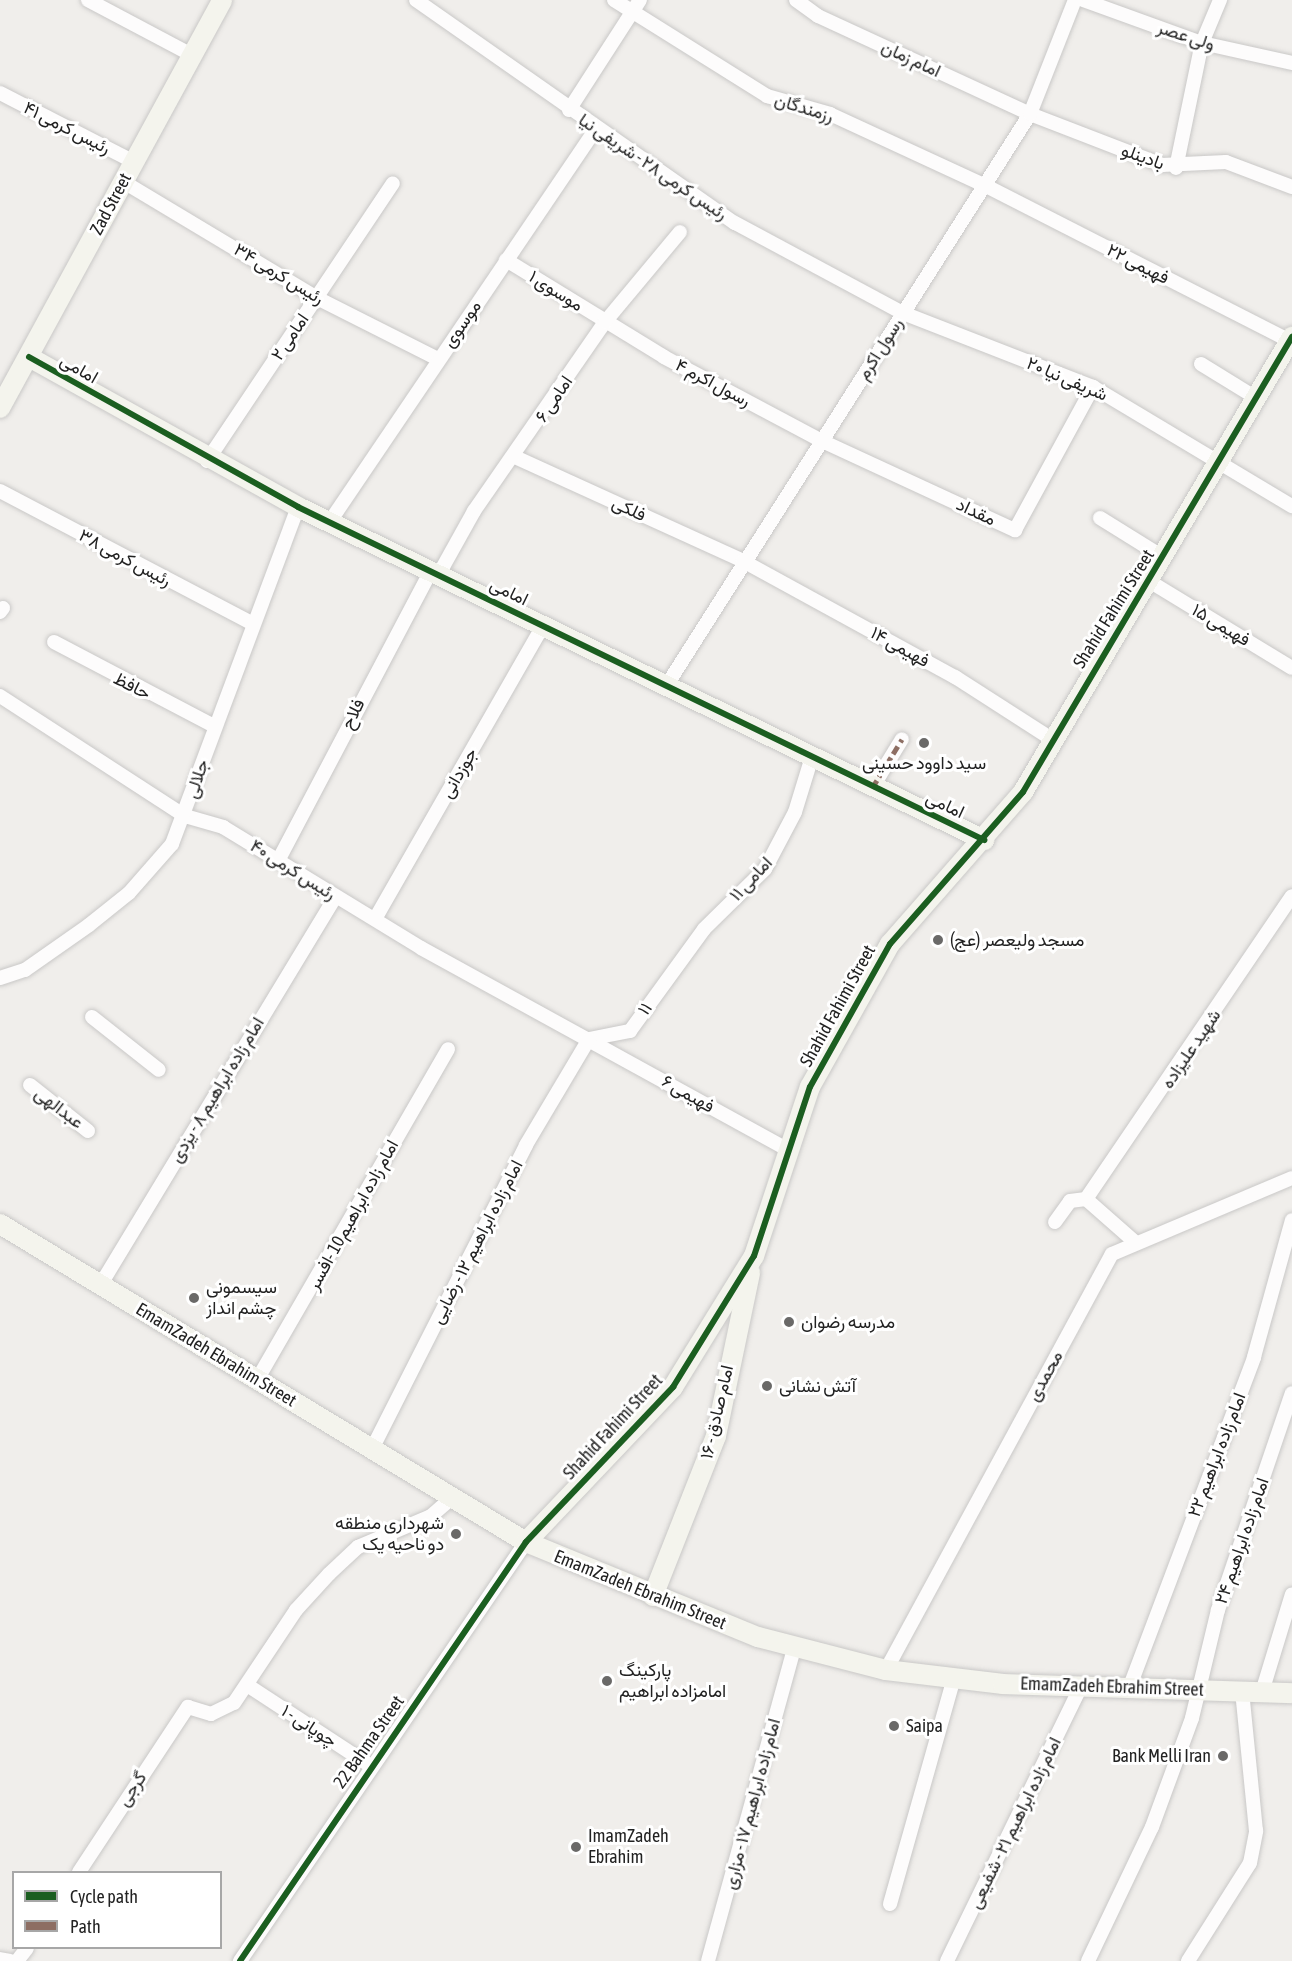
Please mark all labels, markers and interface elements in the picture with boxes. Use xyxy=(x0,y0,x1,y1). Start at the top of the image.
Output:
street label: ولی عصر xyxy=(1155,17,1217,55)
street label: امام زمان xyxy=(878,36,944,82)
street label: رزمندگان xyxy=(772,89,836,127)
street label: رئیس کرمی ۴۱ xyxy=(20,97,114,159)
street label: رئیس کرمی ۲۸ - شریفی نیا xyxy=(574,109,732,225)
street label: بادینلو xyxy=(1119,139,1167,175)
street label: Zad Street xyxy=(86,169,136,239)
street label: رئیس کرمی ۳۴ xyxy=(230,239,328,309)
street label: فهیمی ۲۲ xyxy=(1103,239,1173,289)
street label: موسوی ۱ xyxy=(525,266,587,316)
street label: موسوی xyxy=(438,296,486,352)
street label: امامی ۲ xyxy=(267,309,313,365)
street label: رسول اکرم xyxy=(852,314,908,384)
street label: امامی xyxy=(56,350,102,388)
street label: ۲۰ شریفی نیا xyxy=(1023,352,1111,406)
street label: رسول اکرم ۴ xyxy=(672,354,754,412)
street label: امامی ۶ xyxy=(531,372,577,426)
street label: فلکی xyxy=(609,492,649,526)
street label: مقداد xyxy=(953,494,999,530)
street label: رئیس کرمی ۳۸ xyxy=(75,525,175,591)
street label: Shahid Fahimi Street xyxy=(1069,546,1159,672)
street label: امامی xyxy=(486,574,532,610)
street label: فهیمی ۱۵ xyxy=(1188,599,1254,651)
street label: فهیمی ۱۴ xyxy=(867,622,933,672)
street label: حافظ xyxy=(110,668,154,704)
street label: فلاح xyxy=(336,695,370,733)
marker: سید داوود حسینی xyxy=(917,736,931,750)
street label: جوزدانی xyxy=(436,744,482,802)
place label: سید داوود حسینی xyxy=(862,752,986,774)
street label: جلالی xyxy=(181,757,213,801)
street label: امامی xyxy=(922,787,968,823)
street label: رئیس کرمی ۴۰ xyxy=(246,835,340,905)
street label: امامی ۱۱ xyxy=(725,852,777,906)
place label: مسجد ولیعصر (عج) xyxy=(950,929,1084,951)
marker: مسجد ولیعصر (عج) xyxy=(931,933,945,947)
street label: Shahid Fahimi Street xyxy=(796,941,880,1071)
street label: ۱۱ xyxy=(633,999,657,1019)
street label: شهید علیزاده xyxy=(1157,1005,1225,1093)
street label: امام زاده ابراهیم ۸ - یزدی xyxy=(165,1013,269,1167)
street label: فهیمی ۶ xyxy=(658,1070,718,1118)
street label: عبدالهی xyxy=(30,1083,88,1133)
street label: امام زاده ابراهیم10 -افسر xyxy=(303,1136,403,1294)
street label: امام زاده ابراهیم ۱۲ - رضایی xyxy=(426,1157,528,1327)
place label: سیسمونی چشم انداز xyxy=(206,1277,277,1320)
marker: سیسمونی چشم انداز xyxy=(187,1291,201,1305)
street label: EmamZadeh Ebrahim Street xyxy=(132,1298,300,1412)
place label: مدرسه رضوان xyxy=(801,1311,895,1333)
marker: مدرسه رضوان xyxy=(782,1315,796,1329)
street label: محمدی xyxy=(1022,1347,1068,1405)
street label: ۱۶ - امام صادق xyxy=(696,1363,738,1461)
street label: Shahid Fahimi Street xyxy=(559,1370,667,1484)
place label: آتش نشانی xyxy=(779,1375,856,1397)
marker: آتش نشانی xyxy=(760,1379,774,1393)
street label: امام زاده ابراهیم ۲۲ xyxy=(1183,1390,1251,1520)
street label: امام زاده ابراهیم ۲۴ xyxy=(1210,1475,1274,1607)
place label: شهرداری منطقه دو ناحیه یک xyxy=(335,1513,444,1556)
marker: شهرداری منطقه دو ناحیه یک xyxy=(449,1527,463,1541)
street label: EmamZadeh Ebrahim Street xyxy=(551,1546,729,1634)
place label: پارکینگ امامزاده ابراهیم xyxy=(619,1660,726,1702)
street label: EmamZadeh Ebrahim Street xyxy=(1020,1673,1204,1701)
marker: پارکینگ امامزاده ابراهیم xyxy=(600,1674,614,1688)
street label: 22 Bahma Street xyxy=(329,1691,409,1793)
street label: ۱ - چوپانی xyxy=(277,1700,341,1752)
place label: Saipa xyxy=(906,1715,943,1737)
street label: امام زاده ابراهیم ۱۷ - مزاری xyxy=(719,1716,785,1892)
marker: Saipa xyxy=(887,1719,901,1733)
street label: امام زاده ابراهیم ۲۱ - شفیعی xyxy=(964,1734,1066,1912)
place label: Bank Melli Iran xyxy=(1112,1745,1211,1767)
marker: Bank Melli Iran xyxy=(1216,1749,1230,1763)
street label: گرجی xyxy=(113,1768,151,1810)
place label: ImamZadeh Ebrahim xyxy=(588,1826,669,1868)
marker: ImamZadeh Ebrahim xyxy=(569,1840,583,1854)
legend xyxy=(12,1871,222,1949)
text: Cycle path xyxy=(70,1886,138,1907)
text: Path xyxy=(70,1916,101,1937)

